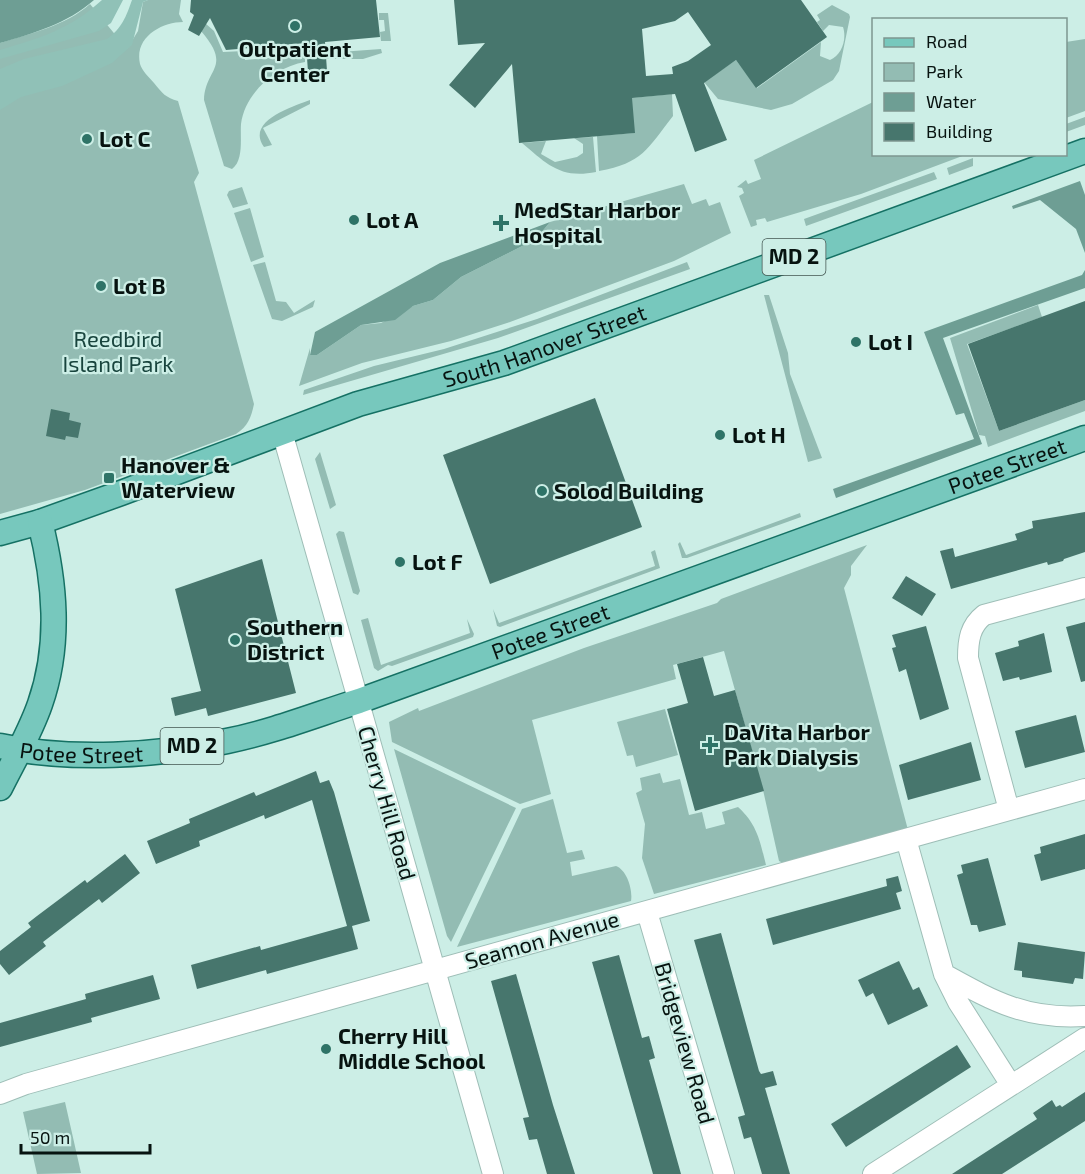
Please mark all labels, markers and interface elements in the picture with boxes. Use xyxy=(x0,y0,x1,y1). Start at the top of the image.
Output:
legend xyxy=(872,18,1067,156)
marker: Outpatient Center xyxy=(288,19,302,33)
text: Road xyxy=(926,30,967,52)
place label: Outpatient Center xyxy=(239,35,351,86)
text: Park xyxy=(926,60,963,82)
text: Water xyxy=(926,90,976,112)
text: Building xyxy=(926,120,993,142)
place label: Lot C xyxy=(99,125,150,151)
marker: Lot C xyxy=(80,132,94,146)
place label: MedStar Harbor Hospital xyxy=(514,196,681,247)
place label: Lot A xyxy=(366,206,419,232)
marker: Lot A xyxy=(347,213,361,227)
marker: MedStar Harbor Hospital xyxy=(492,214,510,232)
road number: MD 2 xyxy=(762,239,826,275)
place label: Lot B xyxy=(113,272,166,298)
marker: Lot B xyxy=(94,279,108,293)
street label: South Hanover Street xyxy=(440,298,649,392)
park label: Reedbird Island Park xyxy=(63,325,173,376)
place label: Lot I xyxy=(868,328,913,354)
marker: Lot I xyxy=(849,335,863,349)
place label: Lot H xyxy=(732,421,786,447)
marker: Lot H xyxy=(713,428,727,442)
street label: Potee Street xyxy=(944,432,1069,499)
place label: Hanover & Waterview xyxy=(121,451,235,502)
marker: Hanover & Waterview xyxy=(102,471,116,485)
place label: Solod Building xyxy=(554,477,704,503)
marker: Solod Building xyxy=(535,484,549,498)
place label: Lot F xyxy=(412,548,463,574)
marker: Lot F xyxy=(393,555,407,569)
street label: Potee Street xyxy=(487,598,612,664)
place label: Southern District xyxy=(247,613,343,664)
marker: Southern District xyxy=(228,633,242,647)
place label: DaVita Harbor Park Dialysis xyxy=(724,718,870,770)
street label: Cherry Hill Road xyxy=(354,723,422,883)
road number: MD 2 xyxy=(160,728,224,764)
street label: Potee Street xyxy=(18,736,144,767)
marker: DaVita Harbor Park Dialysis xyxy=(701,736,719,754)
street label: Seamon Avenue xyxy=(462,905,622,973)
street label: Bridgeview Road xyxy=(650,959,721,1126)
place label: Cherry Hill Middle School xyxy=(338,1022,486,1073)
marker: Cherry Hill Middle School xyxy=(319,1042,333,1056)
scale bar xyxy=(21,1117,150,1155)
text: 50 m xyxy=(30,1126,70,1148)

